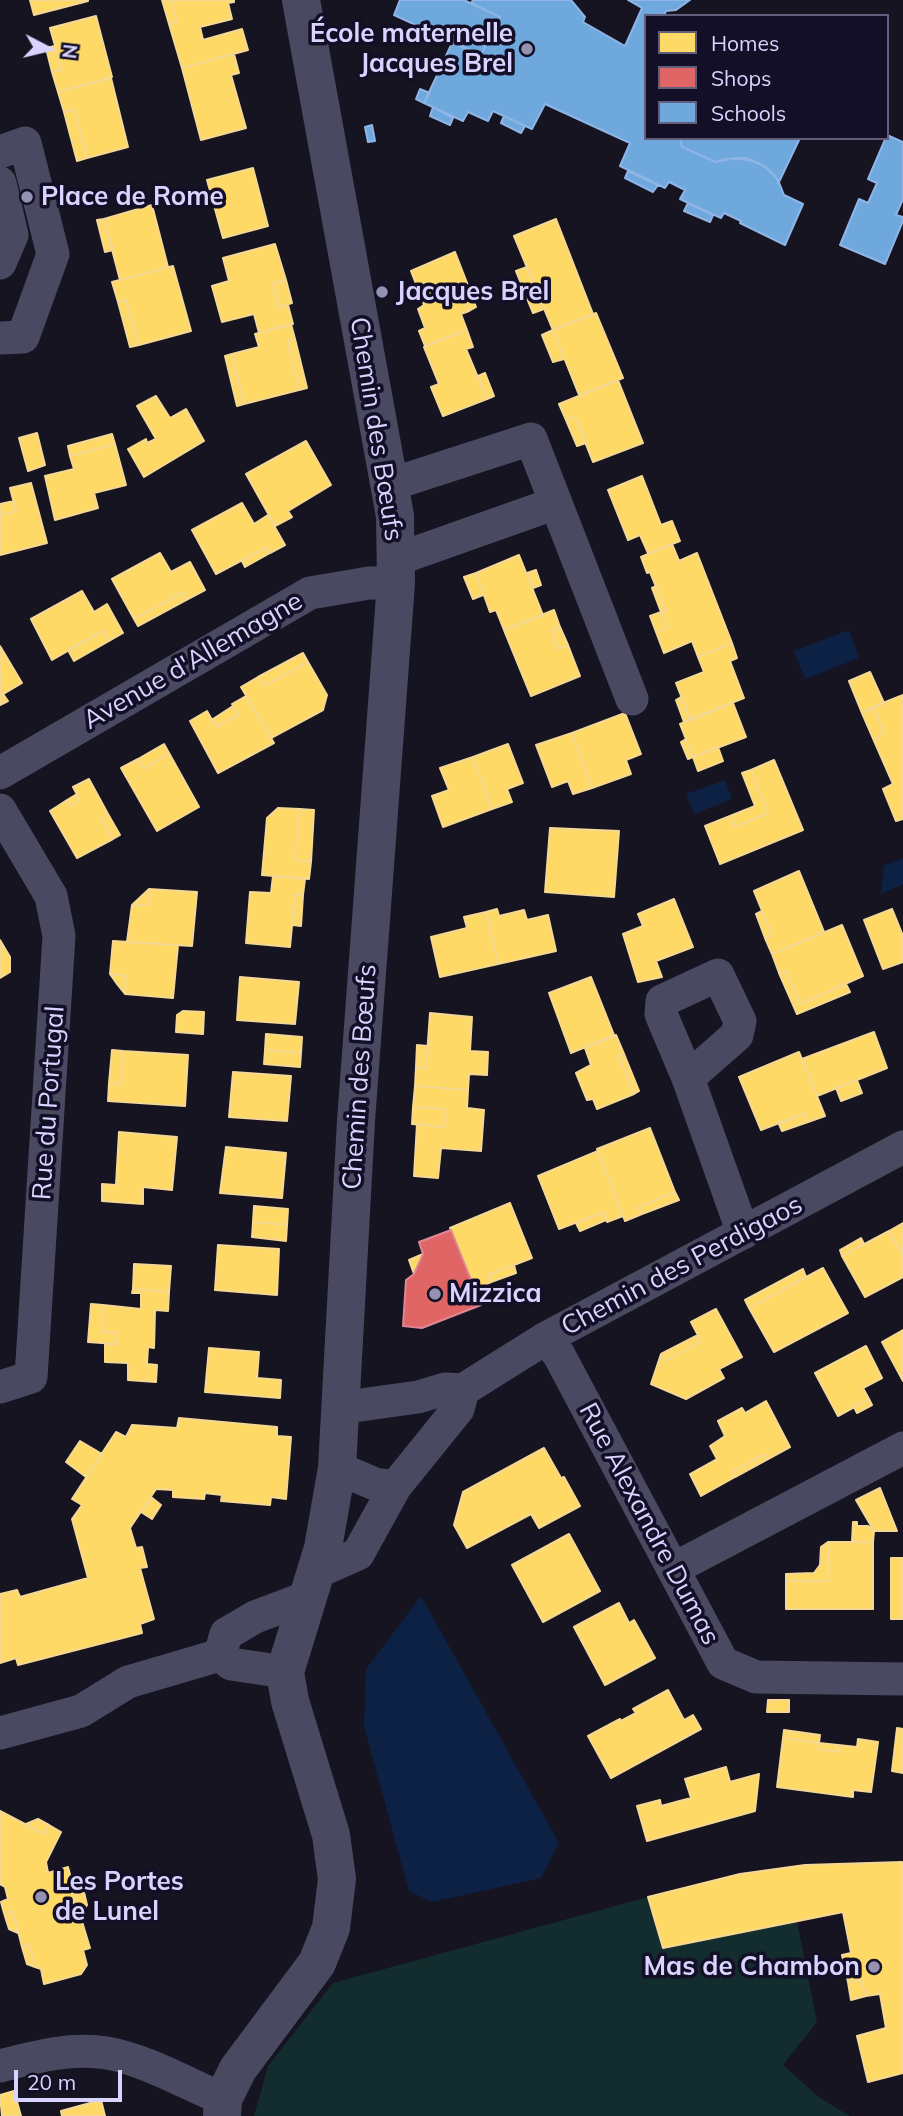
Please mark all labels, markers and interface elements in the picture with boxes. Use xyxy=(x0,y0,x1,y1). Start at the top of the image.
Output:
north arrow xyxy=(14,14,84,84)
legend xyxy=(644,14,889,140)
place label: École maternelle Jacques Brel xyxy=(310,18,513,80)
text: Homes xyxy=(711,30,779,56)
marker: École maternelle Jacques Brel xyxy=(519,41,535,57)
text: N xyxy=(57,43,83,60)
text: Shops xyxy=(711,65,771,91)
text: Schools xyxy=(711,100,786,126)
place label: Place de Rome xyxy=(41,181,224,213)
marker: Place de Rome xyxy=(19,189,35,205)
place label: Jacques Brel xyxy=(396,276,549,308)
marker: Jacques Brel xyxy=(374,284,390,300)
street label: Chemin des Bœufs xyxy=(343,315,409,543)
street label: Avenue d'Allemagne xyxy=(78,586,308,736)
street label: Chemin des Bœufs xyxy=(337,963,383,1191)
street label: Rue du Portugal xyxy=(27,1005,71,1201)
street label: Chemin des Perdigaos xyxy=(556,1189,808,1343)
place label: Mizzica xyxy=(449,1278,542,1310)
marker: Mizzica xyxy=(427,1286,443,1302)
street label: Rue Alexandre Dumas xyxy=(572,1398,726,1650)
place label: Les Portes de Lunel xyxy=(55,1866,184,1927)
marker: Les Portes de Lunel xyxy=(33,1889,49,1905)
place label: Mas de Chambon xyxy=(643,1951,860,1983)
marker: Mas de Chambon xyxy=(866,1959,882,1975)
scale bar xyxy=(18,2056,126,2100)
text: 20 m xyxy=(27,2069,76,2095)

